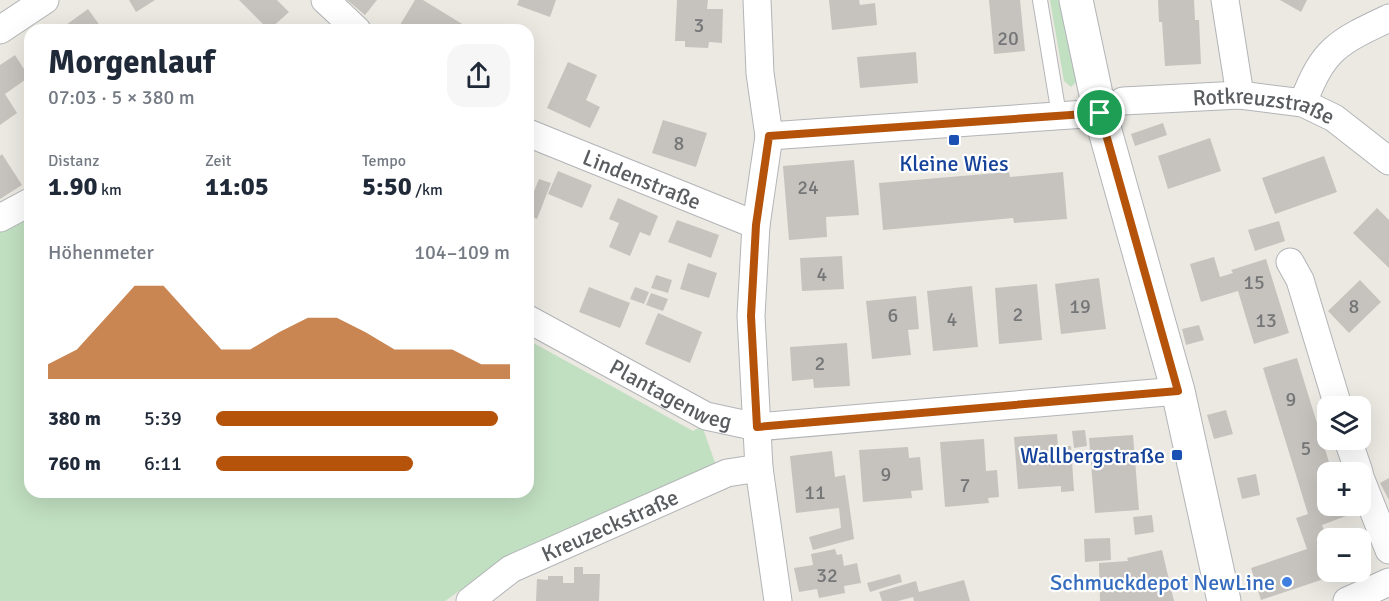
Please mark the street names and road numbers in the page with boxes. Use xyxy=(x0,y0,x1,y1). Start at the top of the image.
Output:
street label: Rotkreuzstraße xyxy=(1192,82,1339,130)
street label: Lindenstraße xyxy=(579,144,705,215)
street label: Plantagenweg xyxy=(605,353,734,435)
street label: Kreuzeckstraße xyxy=(537,483,683,568)

